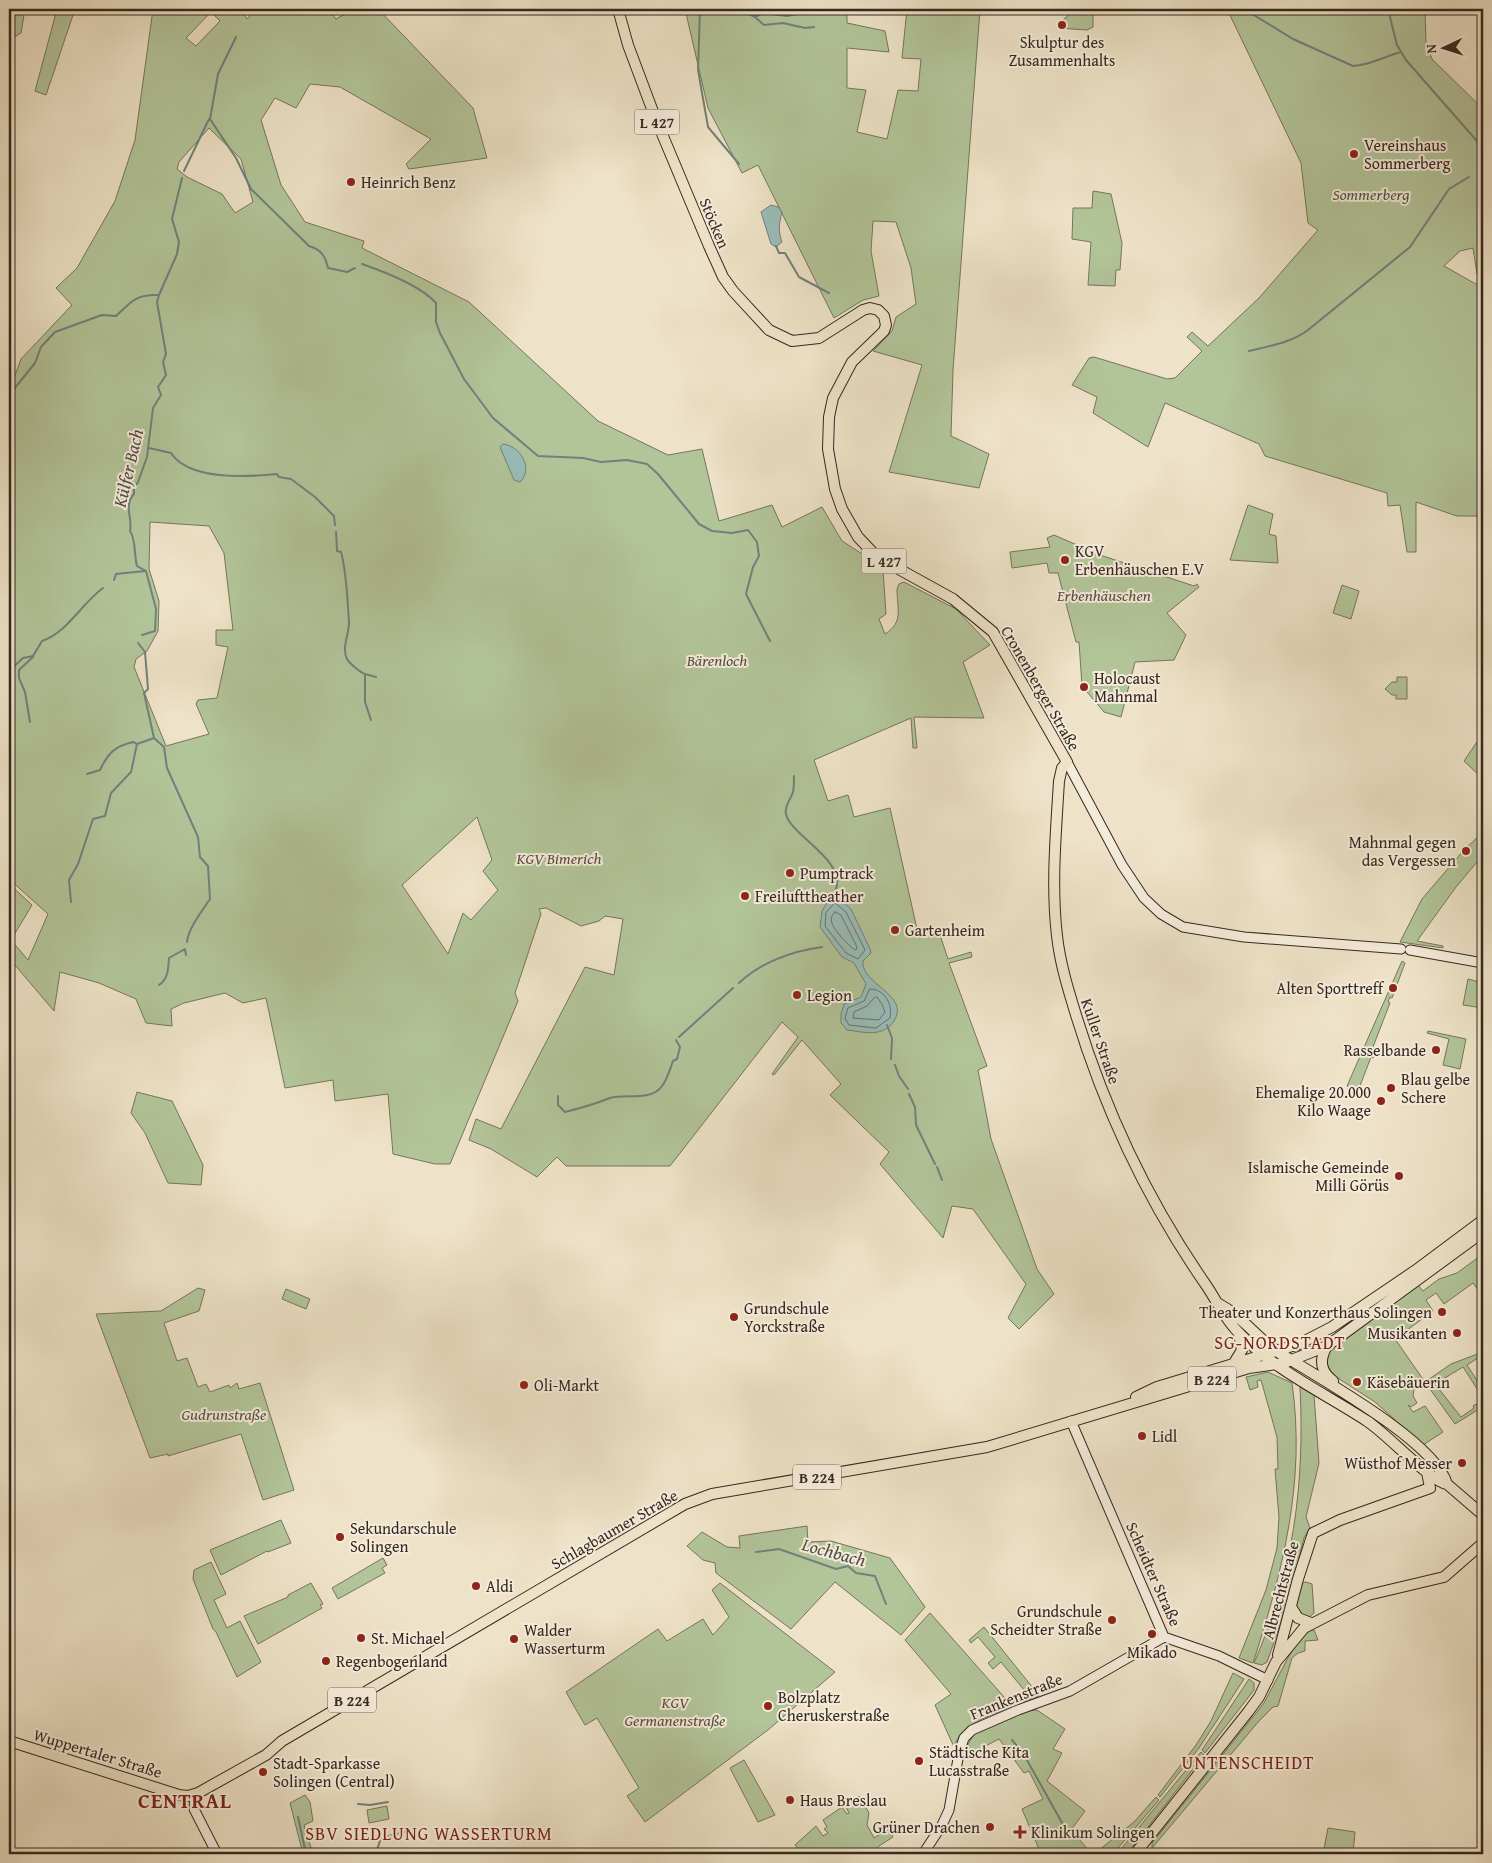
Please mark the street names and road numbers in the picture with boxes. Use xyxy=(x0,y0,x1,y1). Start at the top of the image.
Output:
road number: L 427 xyxy=(634,110,680,134)
street label: Stöcken xyxy=(694,194,736,252)
road number: L 427 xyxy=(862,548,906,574)
street label: Cronenberger Straße xyxy=(995,621,1087,755)
street label: Kuller Straße xyxy=(1075,995,1127,1087)
road number: B 224 xyxy=(1188,1366,1236,1392)
road number: B 224 xyxy=(793,1464,841,1490)
street label: Schlagbaumer Straße xyxy=(546,1483,682,1575)
street label: Scheidter Straße xyxy=(1120,1518,1188,1630)
street label: Albrechtstraße xyxy=(1255,1538,1305,1642)
street label: Frankenstraße xyxy=(966,1667,1066,1725)
road number: B 224 xyxy=(328,1688,376,1712)
street label: Wuppertaler Straße xyxy=(31,1722,165,1784)

